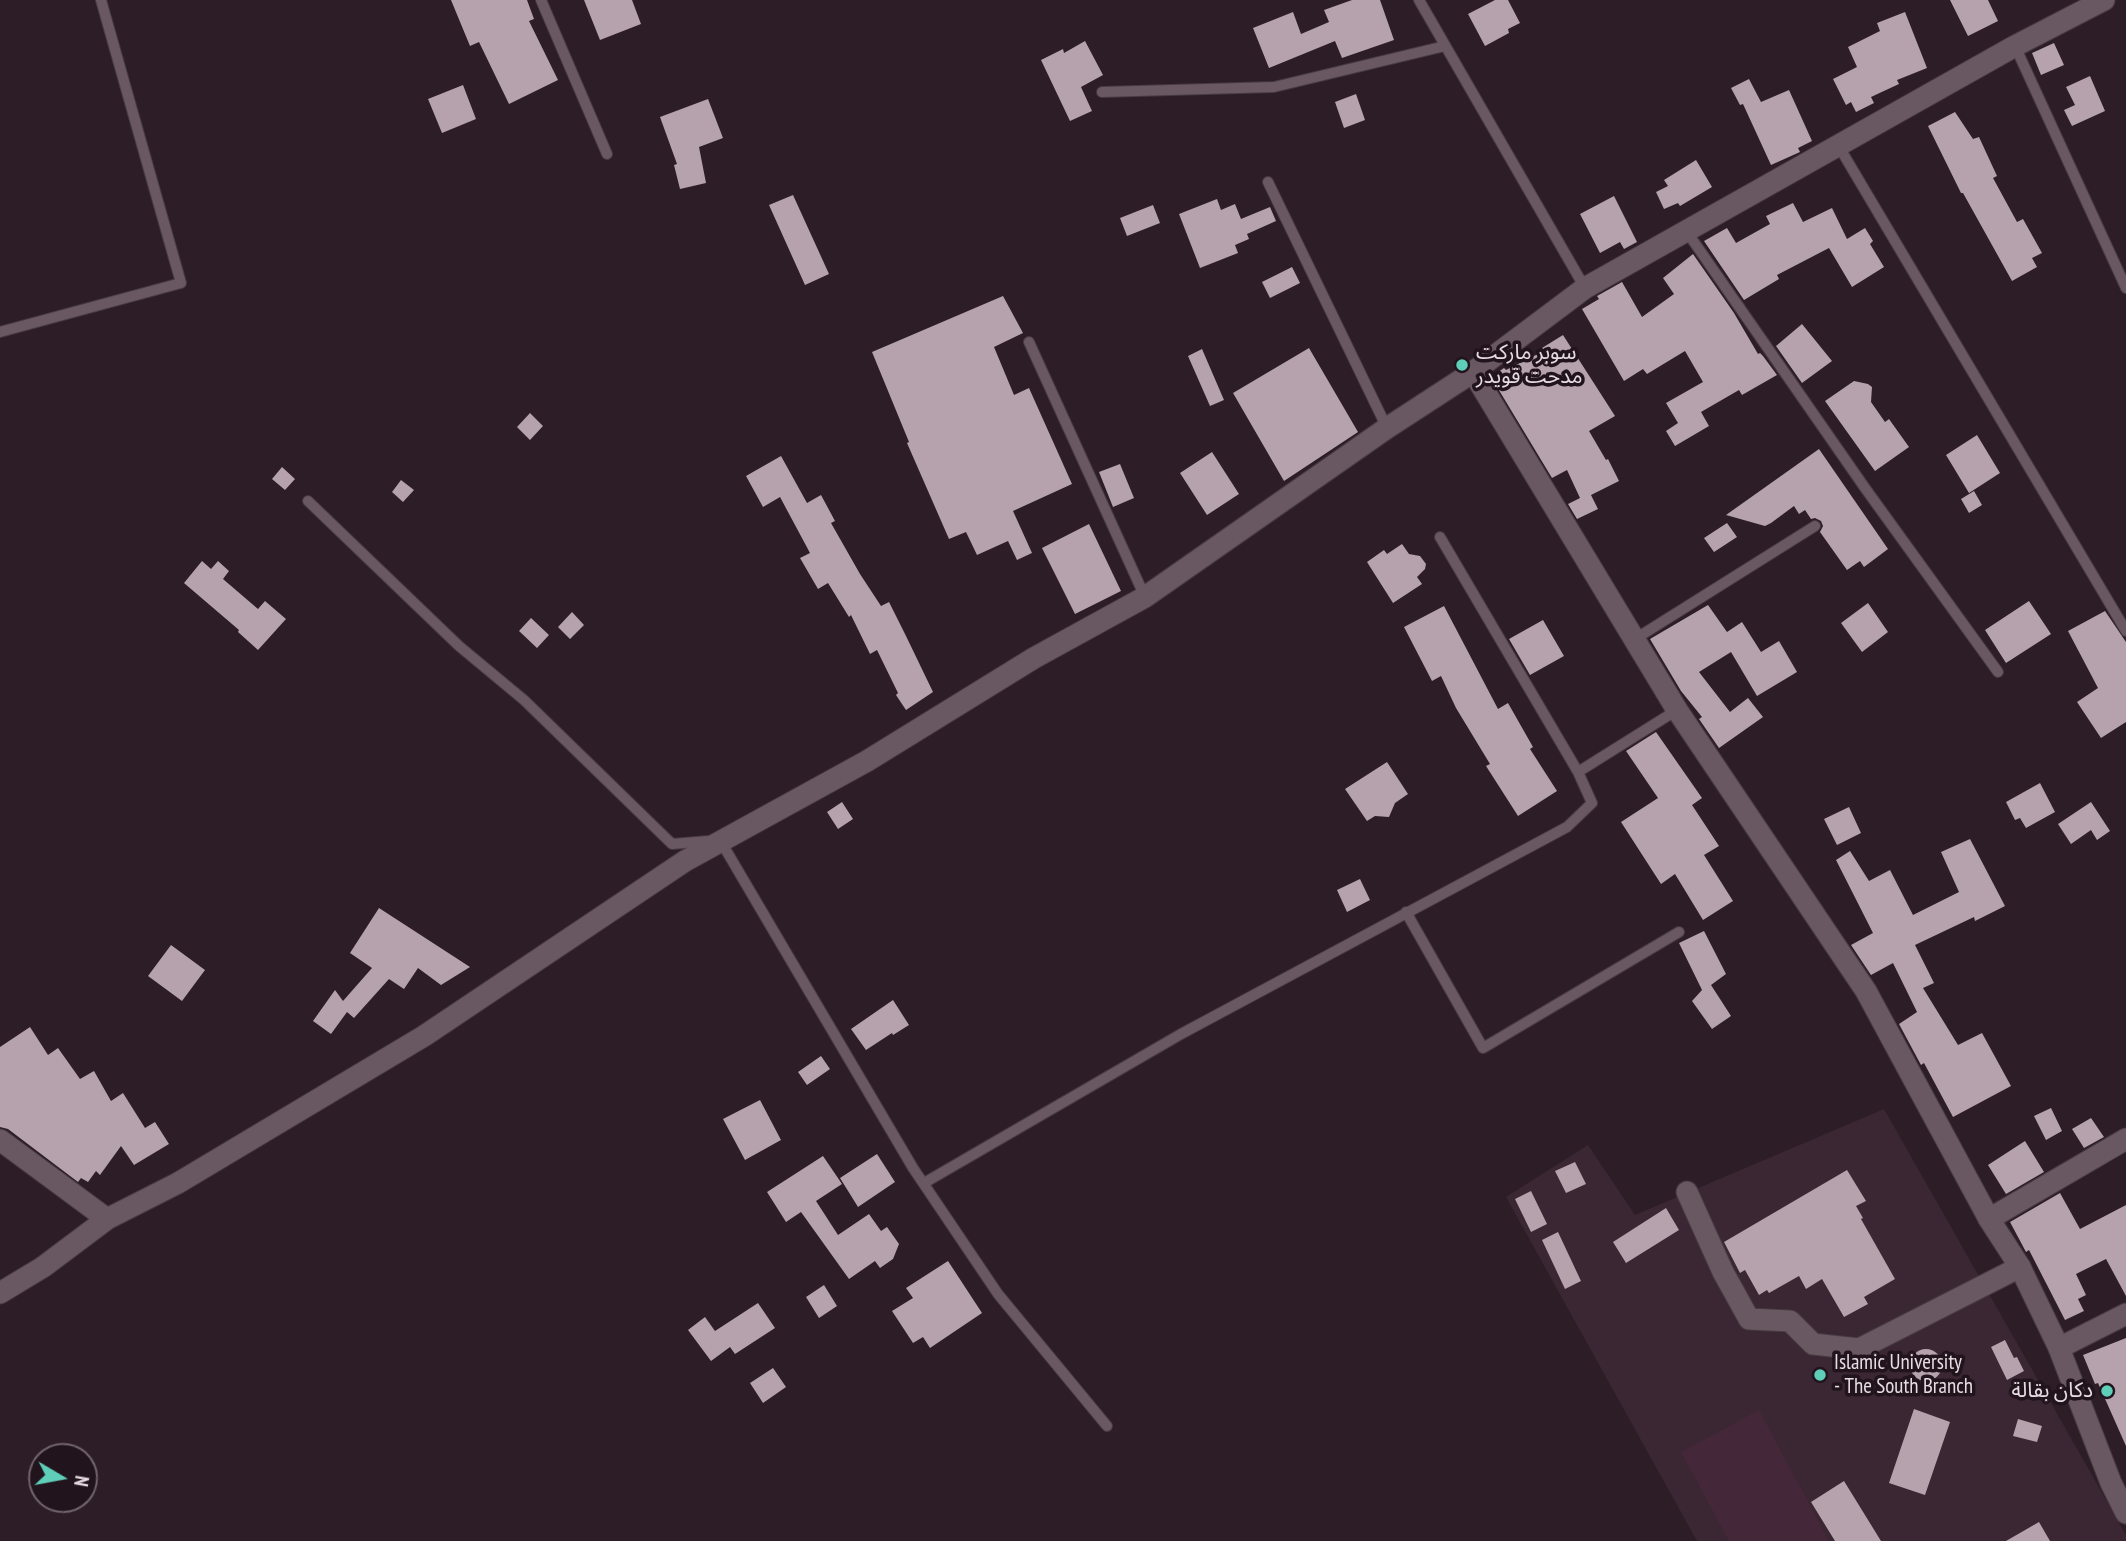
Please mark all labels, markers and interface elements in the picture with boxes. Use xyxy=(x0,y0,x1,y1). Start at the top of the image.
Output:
place label: سوبر ماركت مدحت قويدر xyxy=(1476,340,1582,390)
marker: سوبر ماركت مدحت قويدر xyxy=(1454,357,1470,373)
place label: Islamic University - The South Branch xyxy=(1834,1350,1973,1400)
marker: Islamic University - The South Branch xyxy=(1812,1367,1828,1383)
place label: دكان بقالة xyxy=(2012,1378,2093,1404)
marker: دكان بقالة xyxy=(2099,1383,2115,1399)
north arrow xyxy=(28,1443,98,1513)
text: N xyxy=(69,1474,94,1488)

